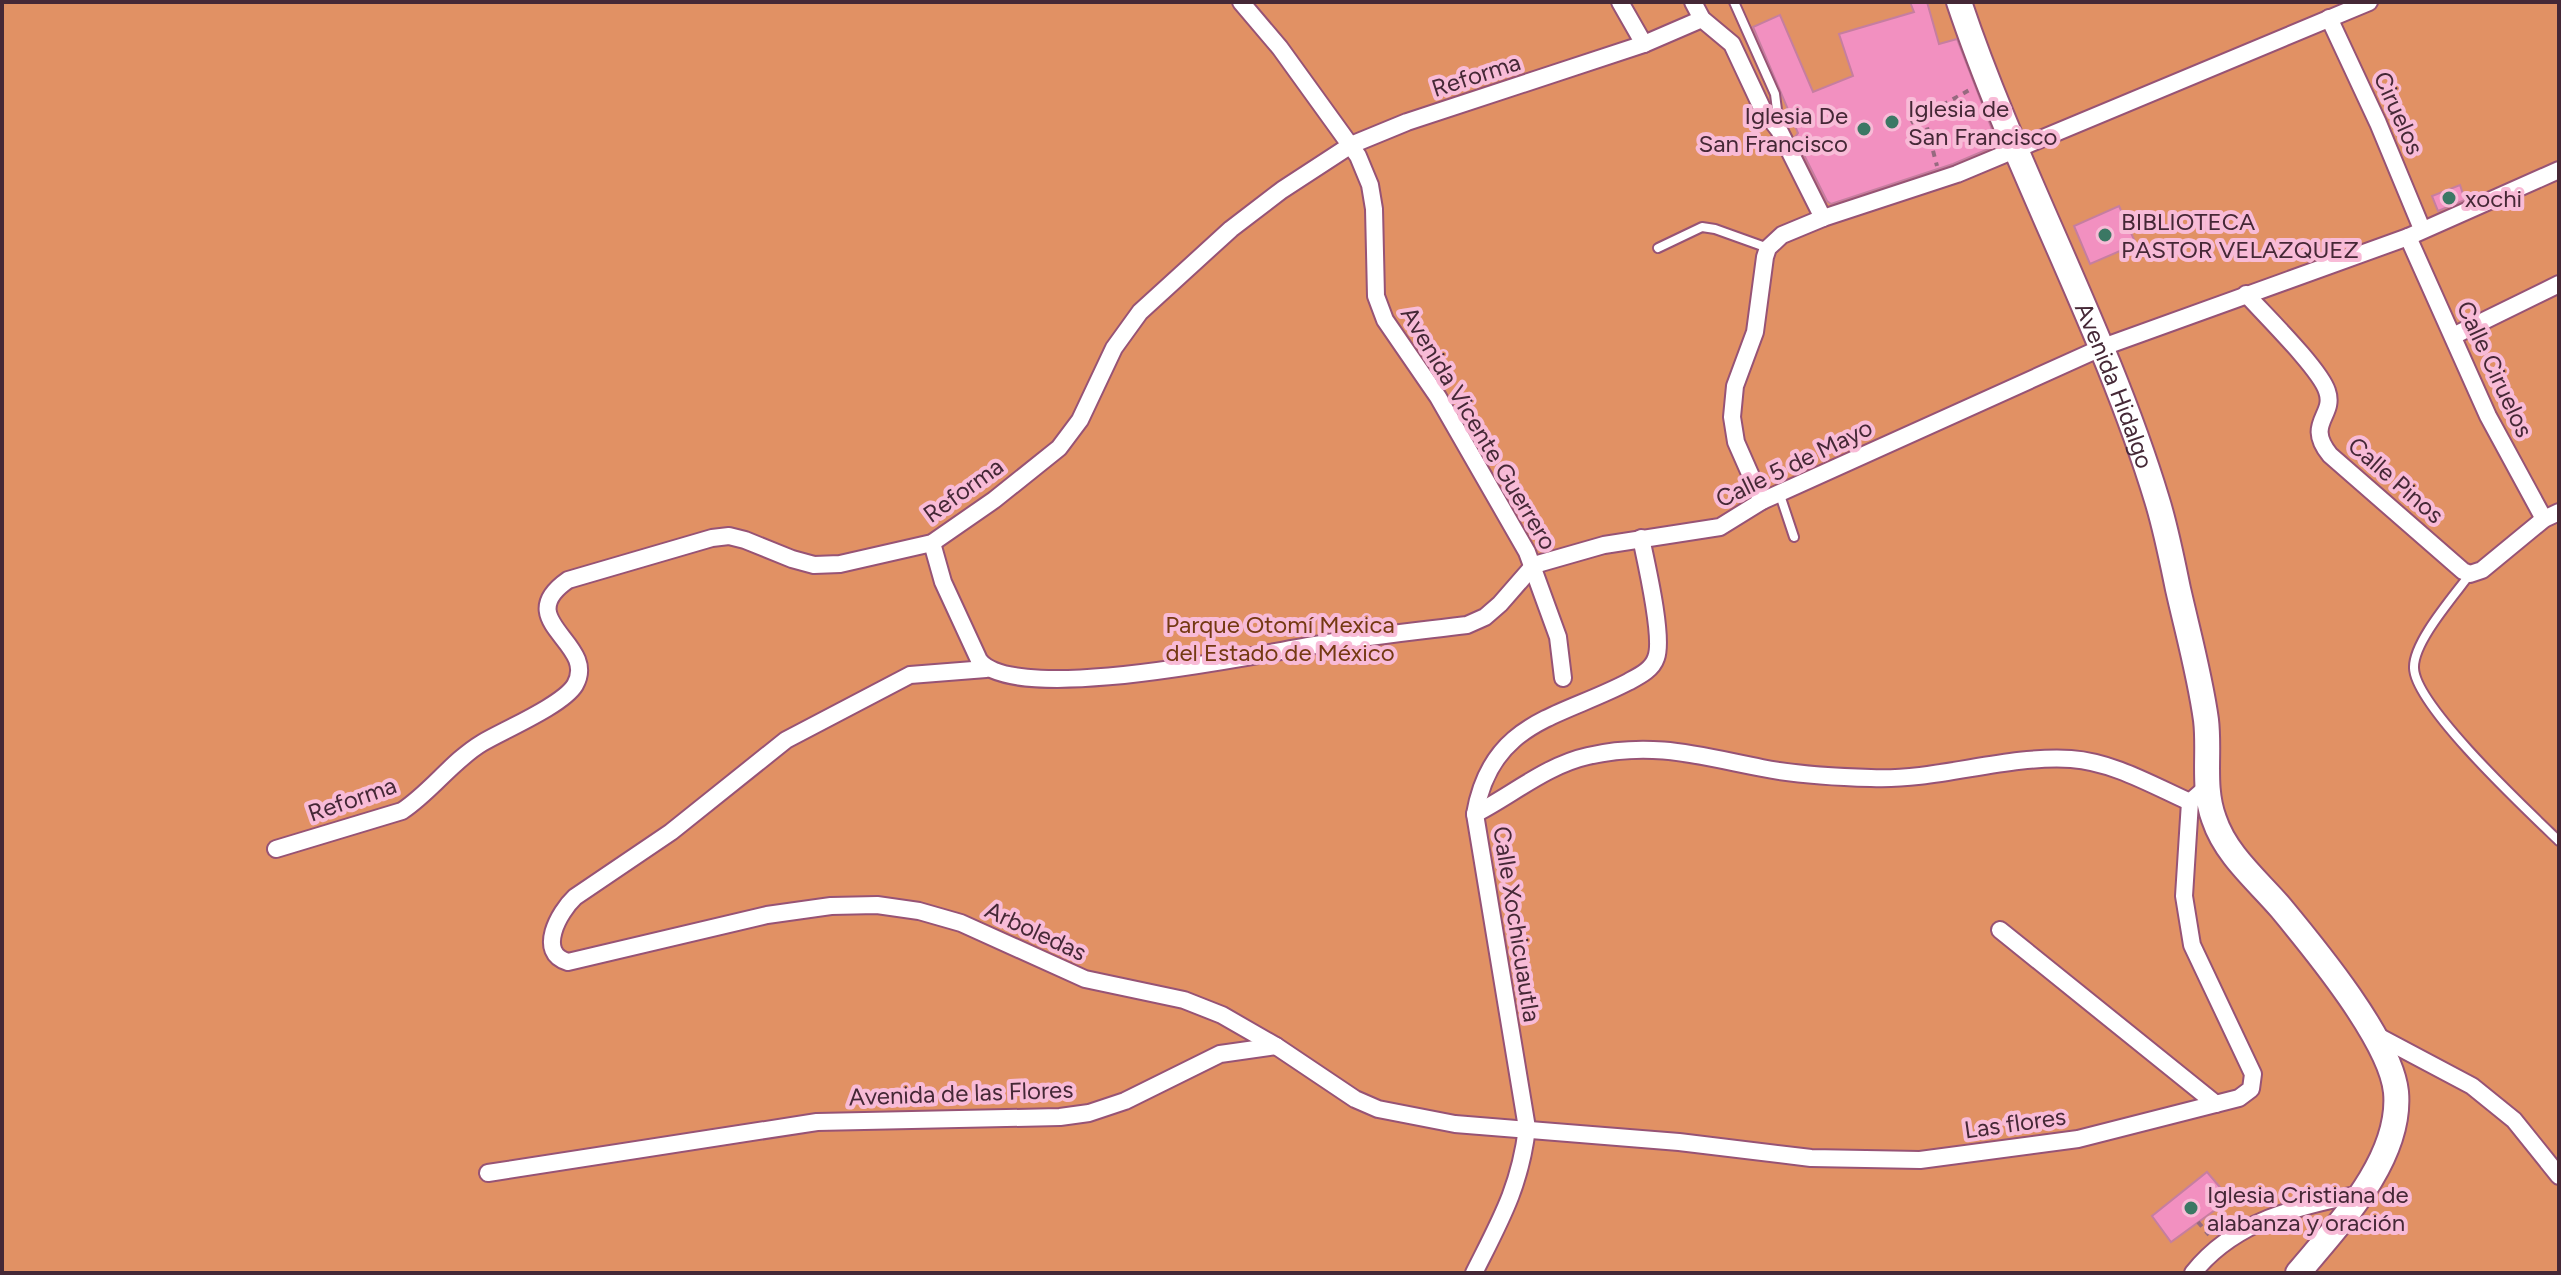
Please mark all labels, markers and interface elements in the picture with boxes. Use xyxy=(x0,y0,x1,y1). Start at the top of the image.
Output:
street label: Reforma xyxy=(1428,47,1524,103)
street label: Ciruelos xyxy=(2368,67,2430,159)
place label: Iglesia de San Francisco xyxy=(1908,94,2057,151)
place label: Iglesia De San Francisco xyxy=(1699,101,1848,158)
marker: Iglesia de San Francisco xyxy=(1883,113,1901,131)
marker: Iglesia De San Francisco xyxy=(1855,120,1873,138)
place label: xochi xyxy=(2465,184,2522,213)
marker: xochi xyxy=(2440,189,2458,207)
place label: BIBLIOTECA PASTOR VELAZQUEZ xyxy=(2121,207,2359,264)
marker: BIBLIOTECA PASTOR VELAZQUEZ xyxy=(2096,226,2114,244)
street label: Calle Ciruelos xyxy=(2451,296,2539,442)
street label: Avenida Hidalgo xyxy=(2070,298,2160,472)
street label: Avenida Vicente Guerrero xyxy=(1395,301,1563,555)
street label: Calle 5 de Mayo xyxy=(1711,413,1877,513)
street label: Calle Pinos xyxy=(2342,431,2450,529)
street label: Reforma xyxy=(917,451,1009,529)
park label: Parque Otomí Mexica del Estado de México xyxy=(1165,610,1395,667)
street label: Reforma xyxy=(304,770,400,828)
street label: Calle Xochicuautla xyxy=(1487,824,1547,1024)
street label: Arboledas xyxy=(981,895,1091,967)
street label: Avenida de las Flores xyxy=(848,1075,1074,1111)
street label: Las flores xyxy=(1962,1102,2068,1144)
place label: Iglesia Cristiana de alabanza y oración xyxy=(2207,1180,2409,1237)
marker: Iglesia Cristiana de alabanza y oración xyxy=(2182,1199,2200,1217)

